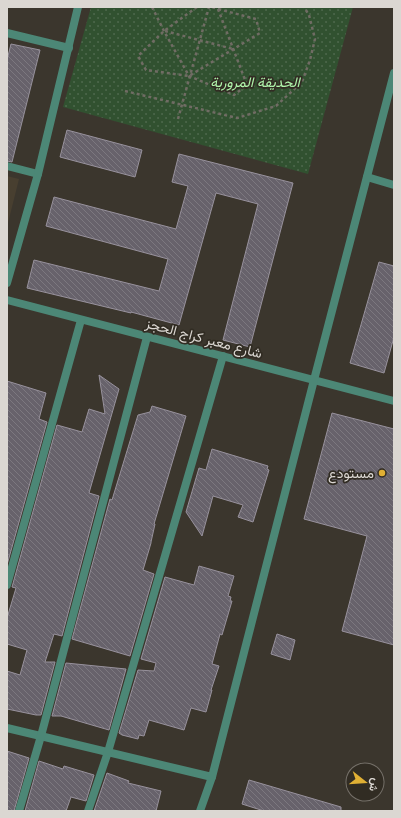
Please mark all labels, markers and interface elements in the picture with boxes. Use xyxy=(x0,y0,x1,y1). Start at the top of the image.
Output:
park label: الحديقة المرورية xyxy=(210,72,302,91)
street label: شارع معبر كراج الحجز xyxy=(142,313,264,364)
place label: مستودع xyxy=(328,463,374,484)
marker: مستودع xyxy=(377,468,387,478)
north arrow xyxy=(345,762,385,802)
text: ش xyxy=(366,777,384,794)

